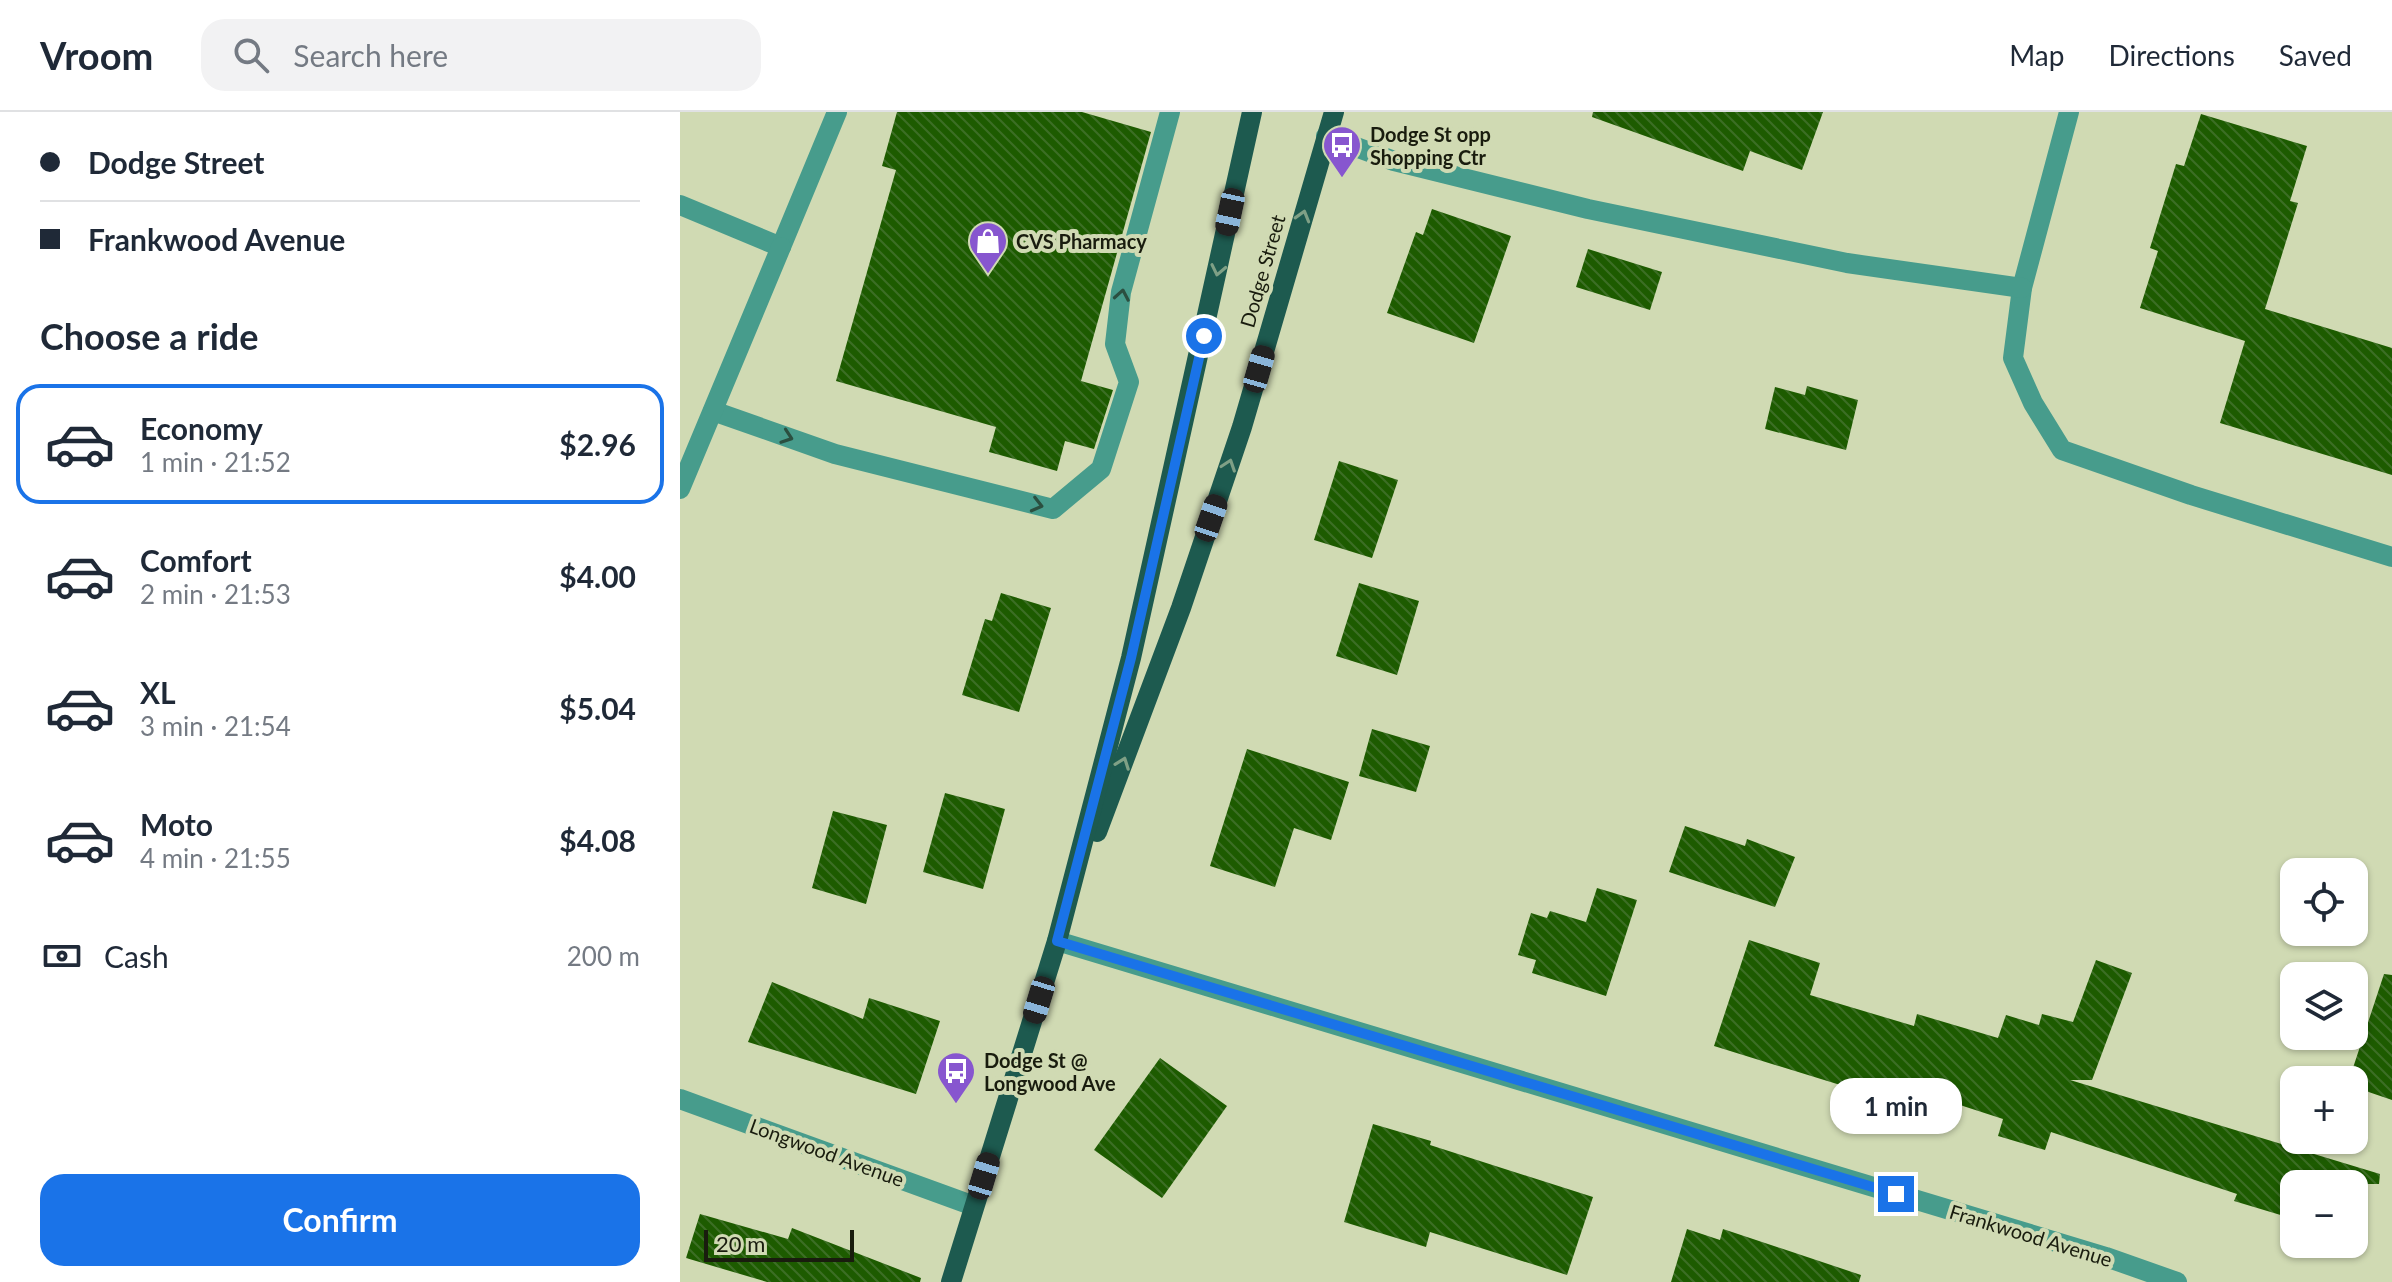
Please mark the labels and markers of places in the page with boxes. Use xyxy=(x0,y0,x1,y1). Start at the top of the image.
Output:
place label: Dodge St opp Shopping Ctr xyxy=(1370,122,1491,169)
bus stop icon: Dodge St opp Shopping Ctr xyxy=(1321,124,1363,179)
shop icon: CVS Pharmacy xyxy=(967,220,1009,275)
place label: CVS Pharmacy xyxy=(1016,229,1147,253)
place label: Dodge St @ Longwood Ave xyxy=(984,1048,1116,1095)
bus stop icon: Dodge St @ Longwood Ave xyxy=(935,1050,977,1105)

